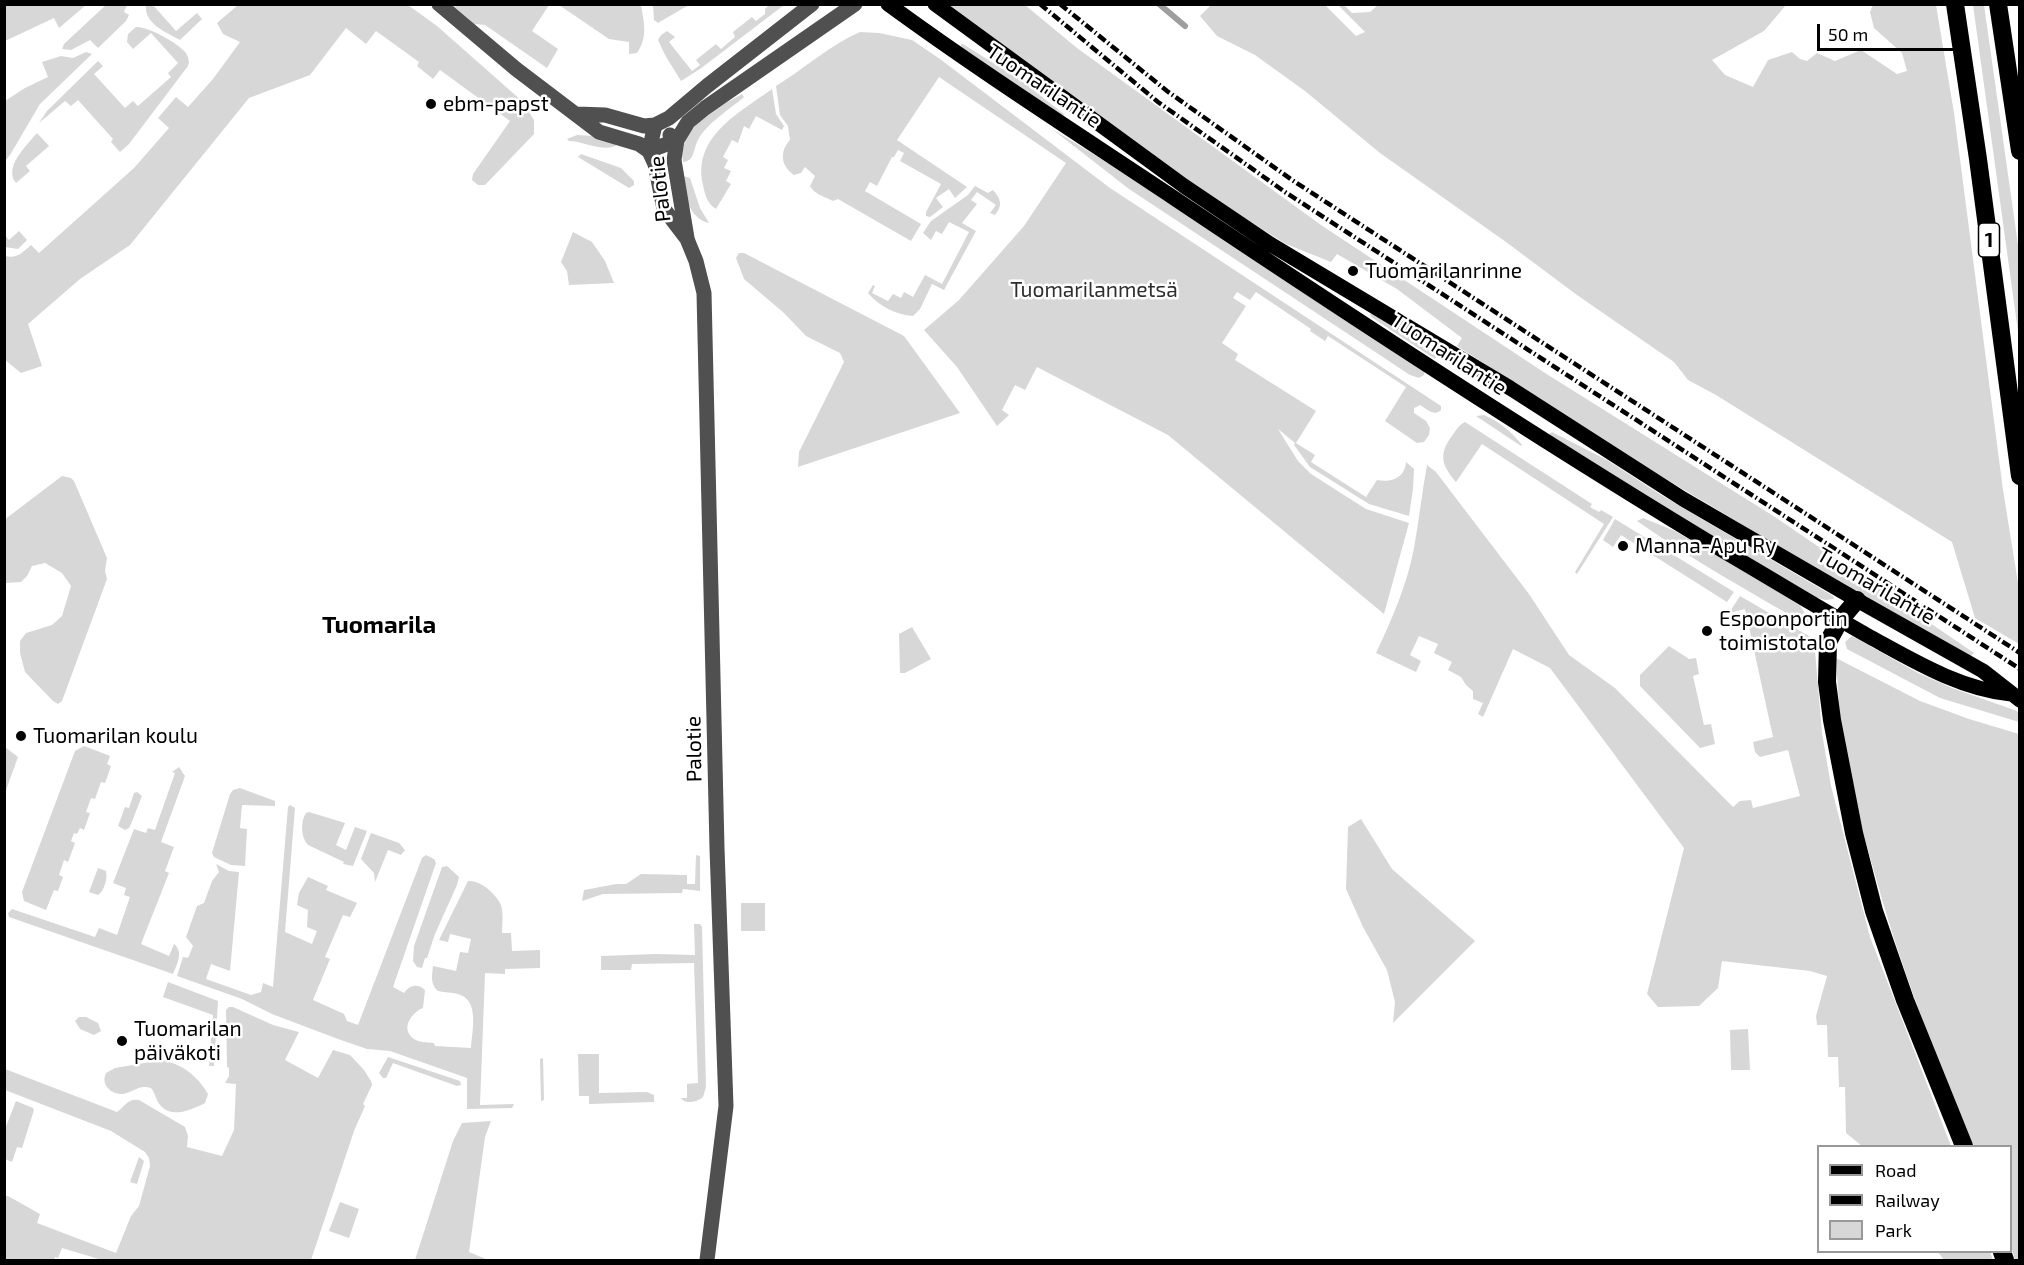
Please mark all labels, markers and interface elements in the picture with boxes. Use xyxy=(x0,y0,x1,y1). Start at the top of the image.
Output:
scale bar xyxy=(1820,12,1966,50)
text: 50 m xyxy=(1828,23,1868,45)
street label: Tuomarilantie xyxy=(982,39,1106,133)
place label: ebm-papst xyxy=(443,91,549,117)
marker: ebm-papst xyxy=(424,97,438,111)
street label: Palotie xyxy=(644,155,676,223)
road number: 1 xyxy=(1978,223,2000,257)
place label: Tuomarilanrinne xyxy=(1365,258,1522,284)
marker: Tuomarilanrinne xyxy=(1346,264,1360,278)
park label: Tuomarilanmetsä xyxy=(1010,277,1178,303)
street label: Tuomarilantie xyxy=(1387,307,1511,401)
place label: Manna-Apu Ry xyxy=(1635,533,1776,559)
marker: Manna-Apu Ry xyxy=(1616,539,1630,553)
street label: Tuomarilantie xyxy=(1812,542,1940,630)
place label: Espoonportin toimistotalo xyxy=(1719,606,1848,656)
district label: Tuomarila xyxy=(322,611,436,639)
marker: Espoonportin toimistotalo xyxy=(1700,624,1714,638)
street label: Palotie xyxy=(681,716,707,782)
place label: Tuomarilan koulu xyxy=(33,723,198,749)
marker: Tuomarilan koulu xyxy=(14,729,28,743)
place label: Tuomarilan päiväkoti xyxy=(134,1016,242,1066)
marker: Tuomarilan päiväkoti xyxy=(115,1034,129,1048)
legend xyxy=(1817,1145,2012,1253)
text: Road xyxy=(1875,1159,1916,1181)
text: Railway xyxy=(1875,1189,1940,1211)
text: Park xyxy=(1875,1219,1912,1241)

